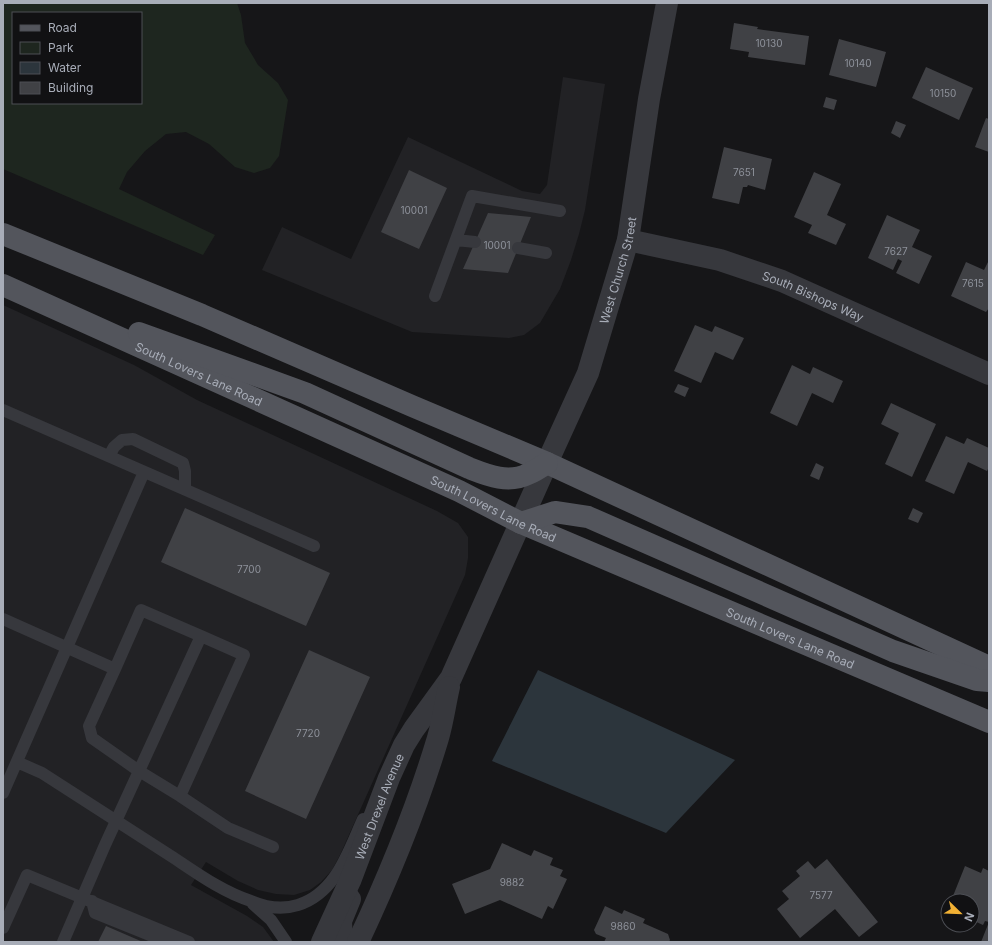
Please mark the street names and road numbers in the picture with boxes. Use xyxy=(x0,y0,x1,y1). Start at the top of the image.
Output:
street label: West Church Street xyxy=(596,216,639,325)
street label: South Bishops Way xyxy=(760,267,867,324)
street label: South Lovers Lane Road xyxy=(133,338,265,409)
street label: South Lovers Lane Road xyxy=(428,472,559,545)
street label: South Lovers Lane Road xyxy=(724,604,857,671)
street label: West Drexel Avenue xyxy=(351,751,407,862)

